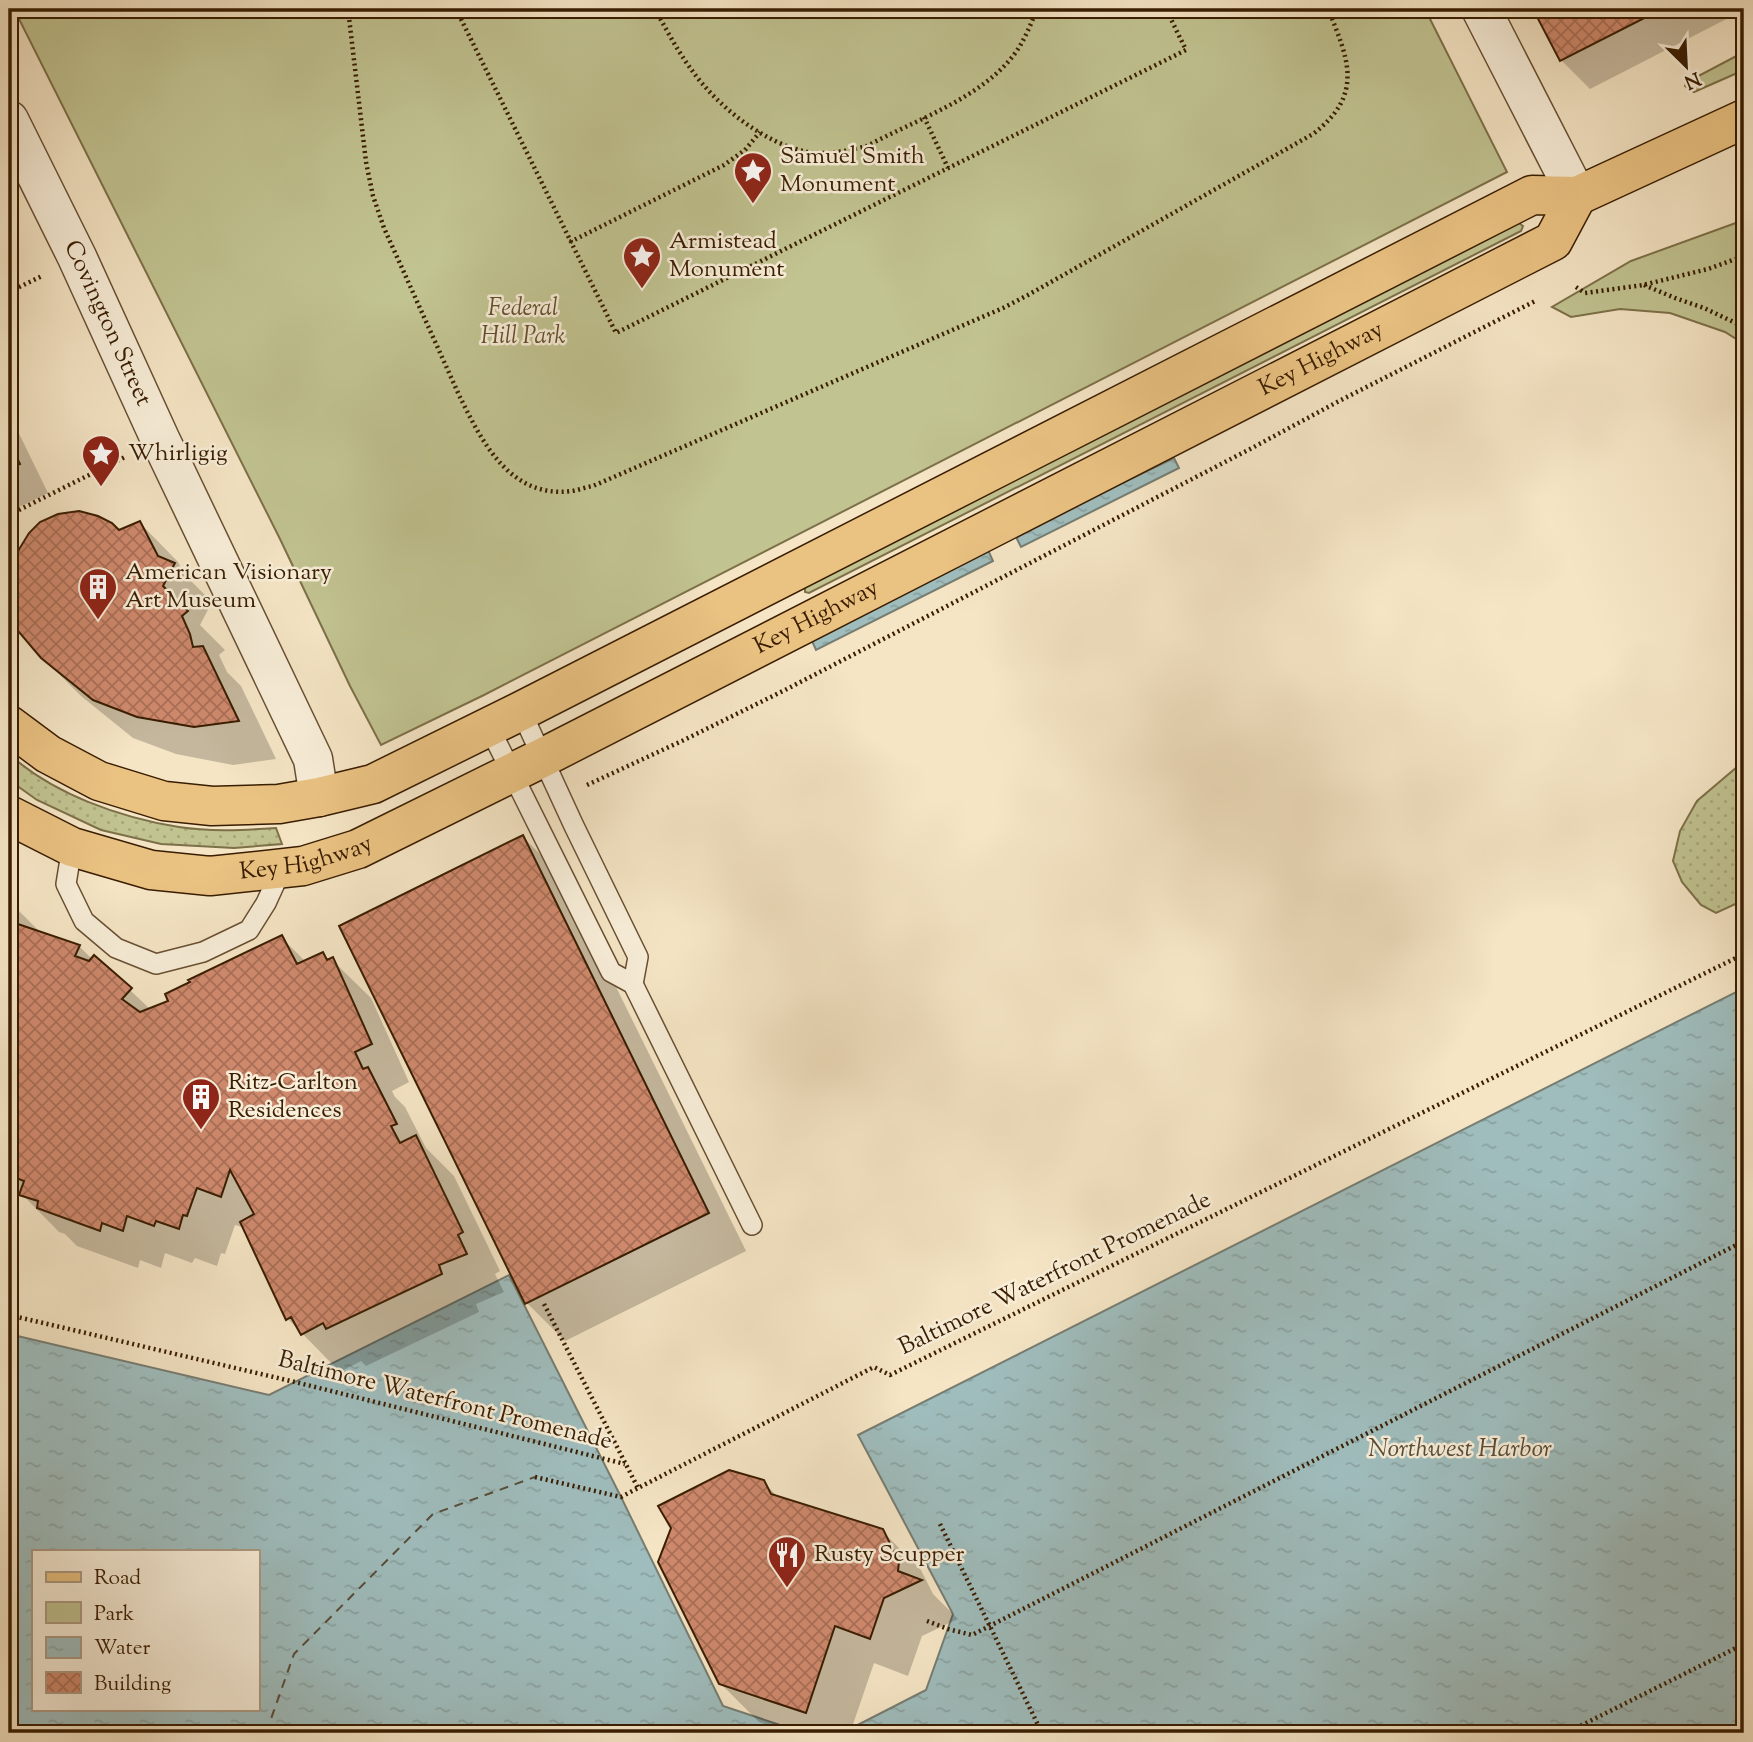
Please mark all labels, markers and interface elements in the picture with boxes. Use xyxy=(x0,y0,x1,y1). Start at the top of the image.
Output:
north arrow xyxy=(1652,32,1722,102)
text: N xyxy=(1679,64,1704,95)
place label: Samuel Smith Monument xyxy=(780,140,925,202)
place icon: Samuel Smith Monument xyxy=(732,150,774,205)
place label: Armistead Monument xyxy=(669,225,785,287)
street label: Covington Street xyxy=(54,235,160,412)
place icon: Armistead Monument xyxy=(621,235,663,290)
park label: Federal Hill Park xyxy=(481,292,565,354)
street label: Key Highway xyxy=(1253,313,1390,406)
place icon: Whirligig xyxy=(80,433,122,488)
place label: Whirligig xyxy=(128,437,228,471)
place label: American Visionary Art Museum xyxy=(125,556,332,618)
building icon: American Visionary Art Museum xyxy=(77,566,119,621)
street label: Key Highway xyxy=(748,571,885,664)
street label: Key Highway xyxy=(238,827,379,890)
place label: Ritz-Carlton Residences xyxy=(228,1066,358,1128)
building icon: Ritz-Carlton Residences xyxy=(180,1076,222,1131)
street label: Baltimore Waterfront Promenade xyxy=(893,1183,1217,1365)
street label: Baltimore Waterfront Promenade xyxy=(274,1343,616,1459)
water label: Northwest Harbor xyxy=(1368,1431,1552,1468)
restaurant icon: Rusty Scupper xyxy=(766,1534,808,1589)
place label: Rusty Scupper xyxy=(814,1538,965,1572)
legend xyxy=(32,1550,259,1710)
text: Road xyxy=(94,1564,141,1594)
text: Park xyxy=(94,1600,135,1630)
text: Water xyxy=(94,1634,151,1664)
text: Building xyxy=(94,1670,171,1700)

